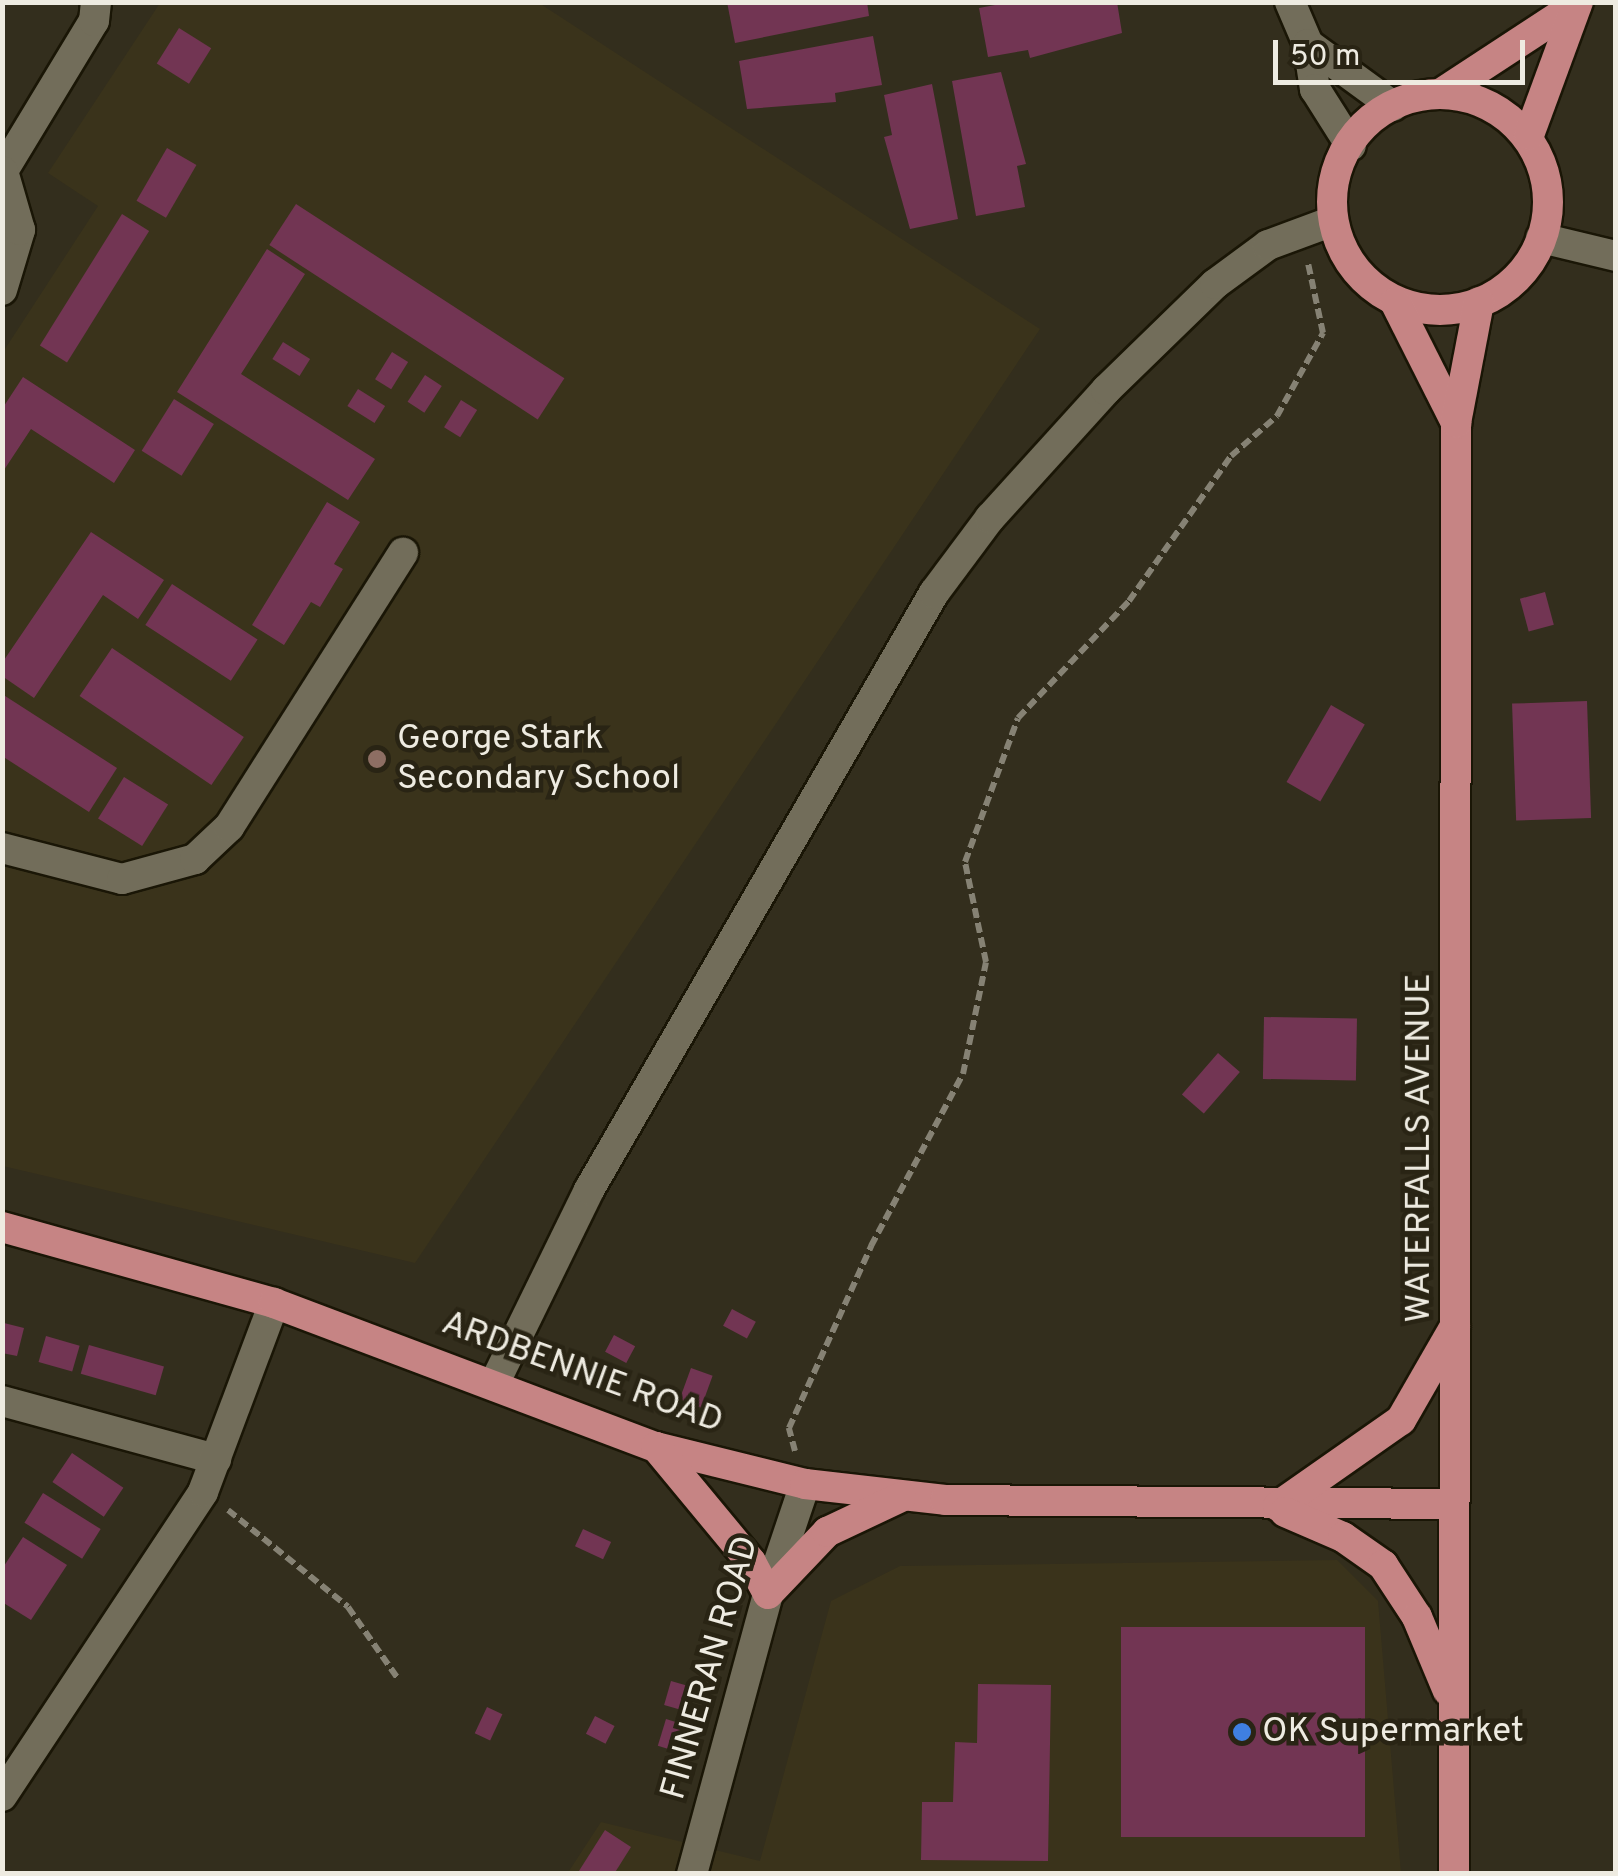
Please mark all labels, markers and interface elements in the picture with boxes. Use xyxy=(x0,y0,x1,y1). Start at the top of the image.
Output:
scale bar xyxy=(1278,20,1530,82)
text: 50 m xyxy=(1290,39,1360,76)
place label: George Stark Secondary School xyxy=(397,718,680,800)
marker: George Stark Secondary School xyxy=(366,748,388,770)
street label: WATERFALLS AVENUE xyxy=(1399,972,1441,1324)
street label: ARDBENNIE ROAD xyxy=(436,1303,728,1443)
street label: FINNERAN ROAD xyxy=(653,1531,769,1805)
place label: OK Supermarket xyxy=(1262,1711,1524,1753)
marker: OK Supermarket xyxy=(1231,1721,1253,1743)

